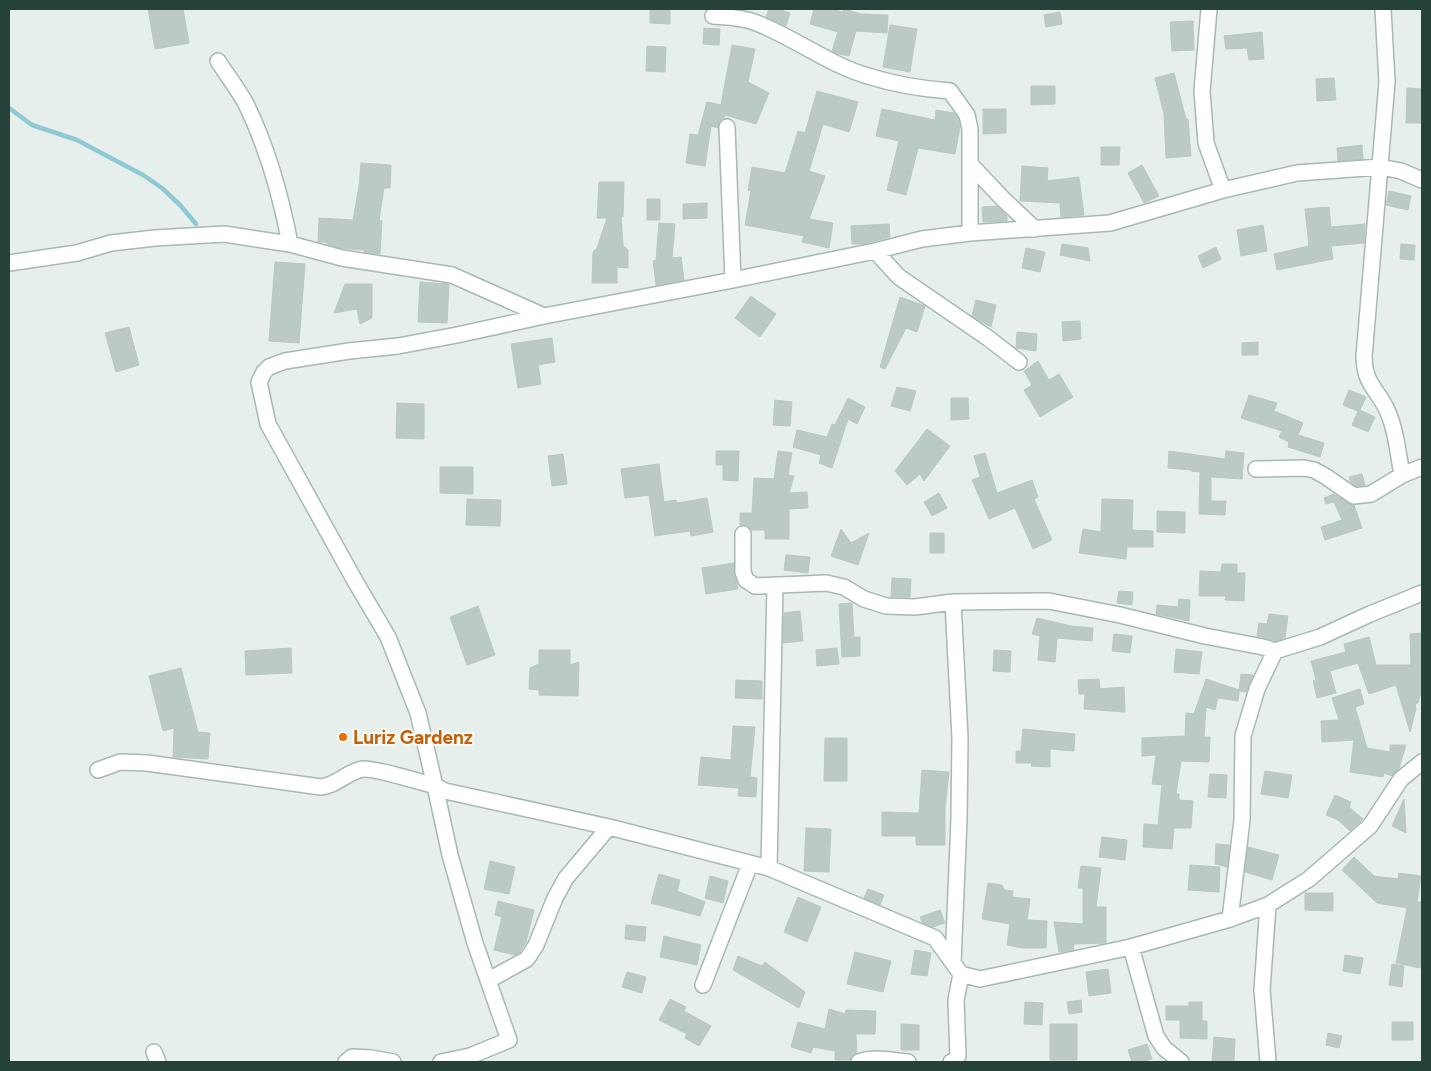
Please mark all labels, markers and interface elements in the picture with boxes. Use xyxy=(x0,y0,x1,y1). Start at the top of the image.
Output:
place label: Luriz Gardenz xyxy=(353,726,473,749)
marker: Luriz Gardenz xyxy=(337,731,349,743)

